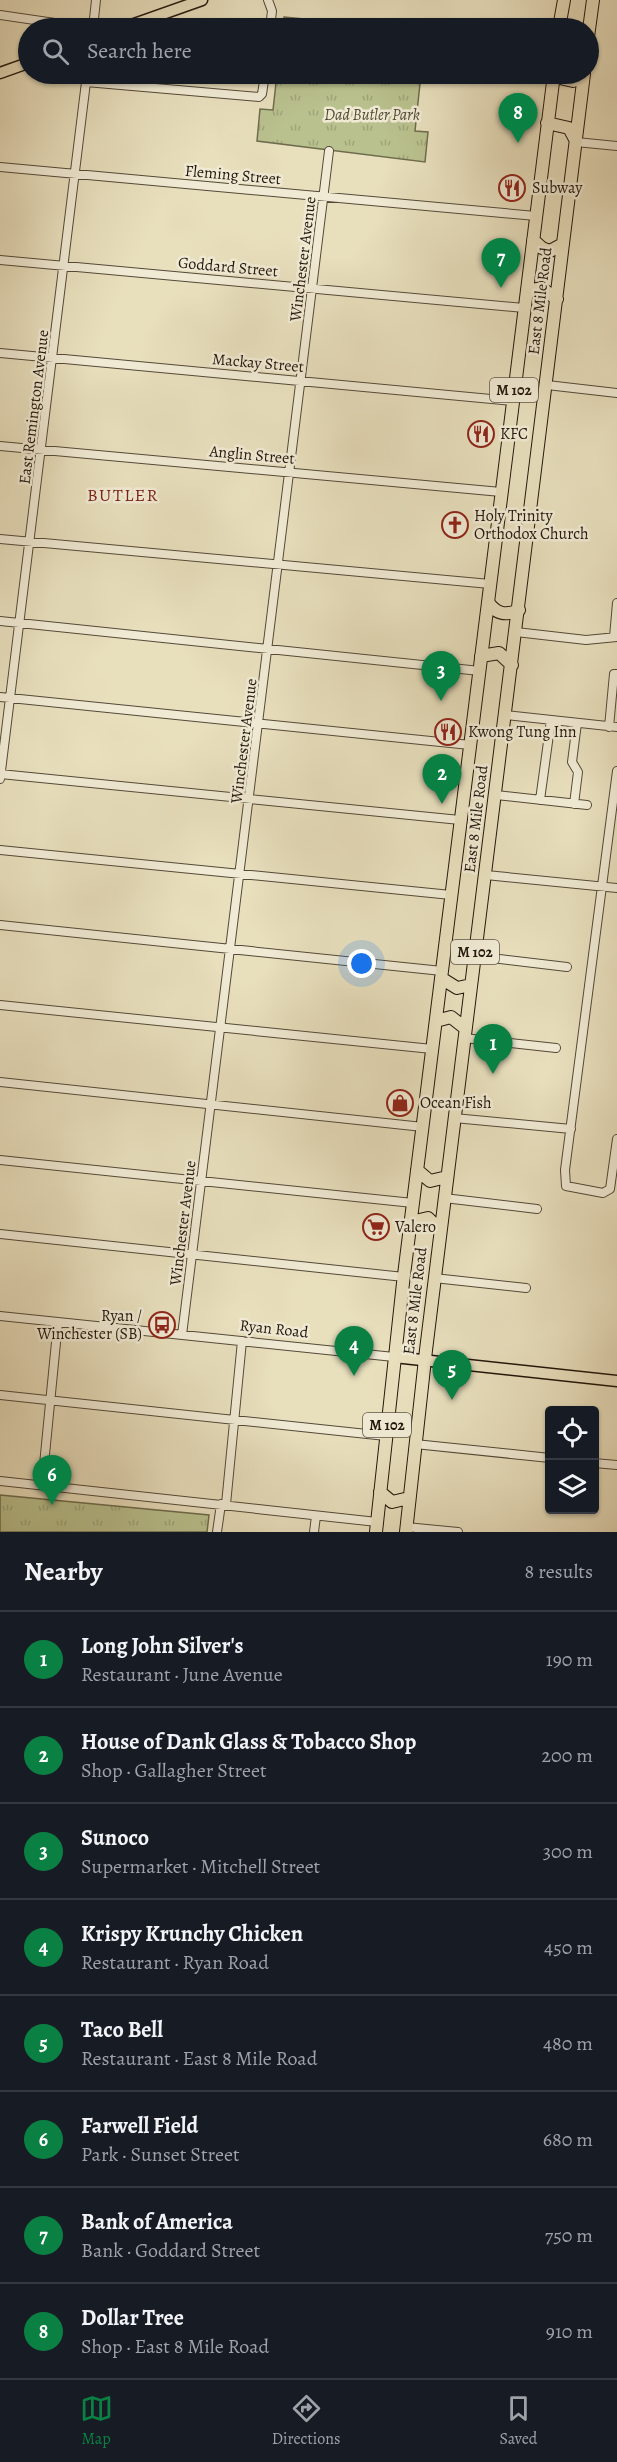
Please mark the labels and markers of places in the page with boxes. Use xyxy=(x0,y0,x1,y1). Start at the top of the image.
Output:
pin: 8 xyxy=(498,94,538,143)
restaurant icon: Subway xyxy=(497,173,527,203)
place label: Subway xyxy=(532,177,583,199)
pin: 7 xyxy=(482,238,520,288)
restaurant icon: KFC xyxy=(466,419,496,449)
place label: KFC xyxy=(500,423,528,445)
place label: Holy Trinity Orthodox Church xyxy=(474,505,589,545)
church icon: Holy Trinity Orthodox Church xyxy=(440,510,470,540)
pin: 3 xyxy=(422,652,460,701)
restaurant icon: Kwong Tung Inn xyxy=(433,717,463,747)
place label: Kwong Tung Inn xyxy=(468,721,577,743)
pin: 2 xyxy=(422,754,462,804)
pin: 1 xyxy=(474,1024,512,1074)
shop icon: Ocean Fish xyxy=(385,1088,415,1118)
place label: Ocean Fish xyxy=(420,1092,492,1114)
supermarket icon: Valero xyxy=(361,1212,391,1242)
place label: Valero xyxy=(394,1216,436,1238)
place label: Ryan / Winchester (SB) xyxy=(36,1305,142,1345)
bus stop icon: Ryan / Winchester (SB) xyxy=(147,1310,177,1340)
pin: 4 xyxy=(334,1326,374,1376)
pin: 5 xyxy=(432,1350,472,1400)
pin: 6 xyxy=(32,1456,72,1505)

